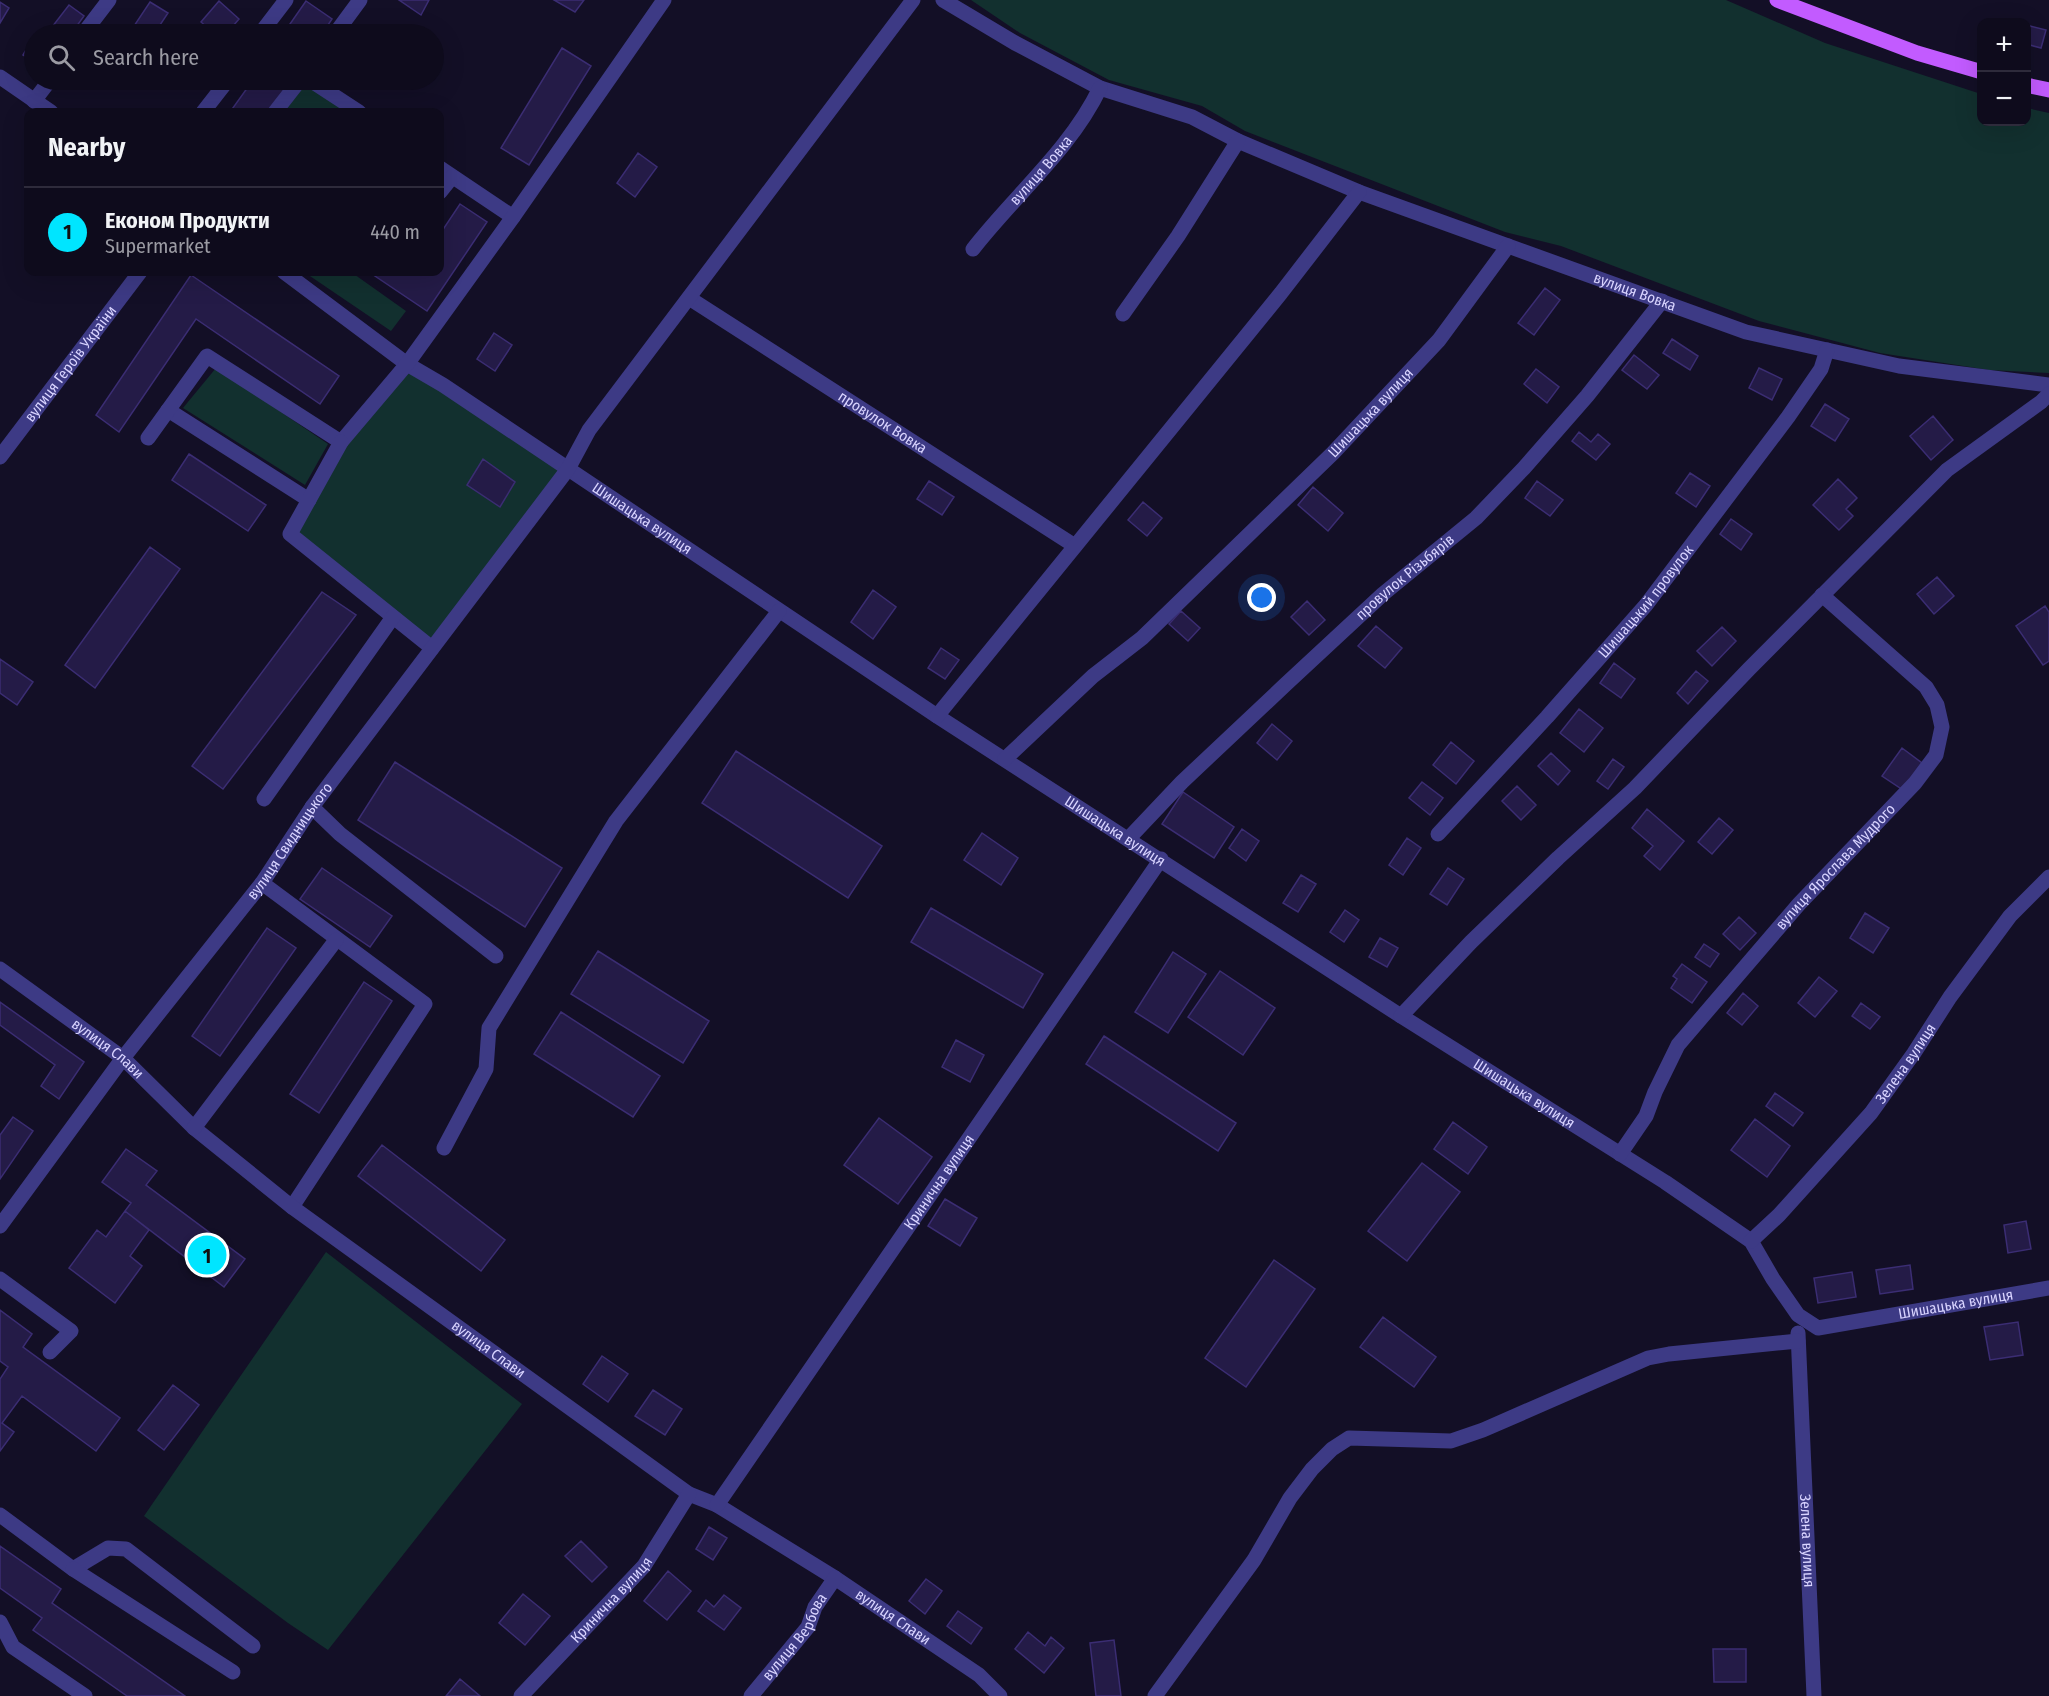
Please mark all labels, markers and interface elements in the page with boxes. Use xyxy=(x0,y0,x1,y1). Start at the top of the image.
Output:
map controls xyxy=(1977,18,2031,126)
button: + xyxy=(1977,18,2031,72)
search box xyxy=(24,24,444,90)
icon: search xyxy=(45,41,78,74)
text: Search here xyxy=(93,44,199,71)
button: − xyxy=(1977,72,2031,126)
text: Nearby xyxy=(48,132,125,163)
street label: вулиця Вовка xyxy=(1006,132,1076,209)
text: Економ Продукти xyxy=(105,207,270,234)
text: 1 xyxy=(63,220,72,244)
text: 440 m xyxy=(370,220,420,244)
text: Supermarket xyxy=(105,234,211,258)
street label: вулиця Вовка xyxy=(1591,269,1678,315)
street label: вулиця Героїв України xyxy=(21,302,120,425)
street label: Шишацька вулиця xyxy=(1324,364,1417,461)
street label: провулок Вовка xyxy=(835,387,930,457)
street label: Шишацька вулиця xyxy=(589,479,695,558)
street label: провулок Різьбярів xyxy=(1352,530,1458,624)
street label: Шишацький провулок xyxy=(1594,541,1697,662)
your location xyxy=(1247,583,1276,612)
street label: вулиця Свидницького xyxy=(243,779,336,903)
street label: Шишацька вулиця xyxy=(1061,792,1169,870)
street label: вулиця Ярослава Мудрого xyxy=(1772,800,1899,933)
street label: вулиця Слави xyxy=(68,1015,148,1082)
street label: Зелена вулиця xyxy=(1872,1020,1940,1107)
street label: Шишацька вулиця xyxy=(1470,1055,1578,1132)
street label: Кринична вулиця xyxy=(900,1131,978,1233)
pin: 1 xyxy=(188,1232,226,1278)
street label: Шишацька вулиця xyxy=(1897,1285,2015,1323)
street label: вулиця Слави xyxy=(448,1316,529,1382)
street label: Зелена вулиця xyxy=(1796,1494,1818,1588)
street label: Кринична вулиця xyxy=(567,1554,656,1647)
street label: вулиця Слави xyxy=(852,1585,934,1649)
street label: вулиця Вербова xyxy=(759,1590,831,1684)

